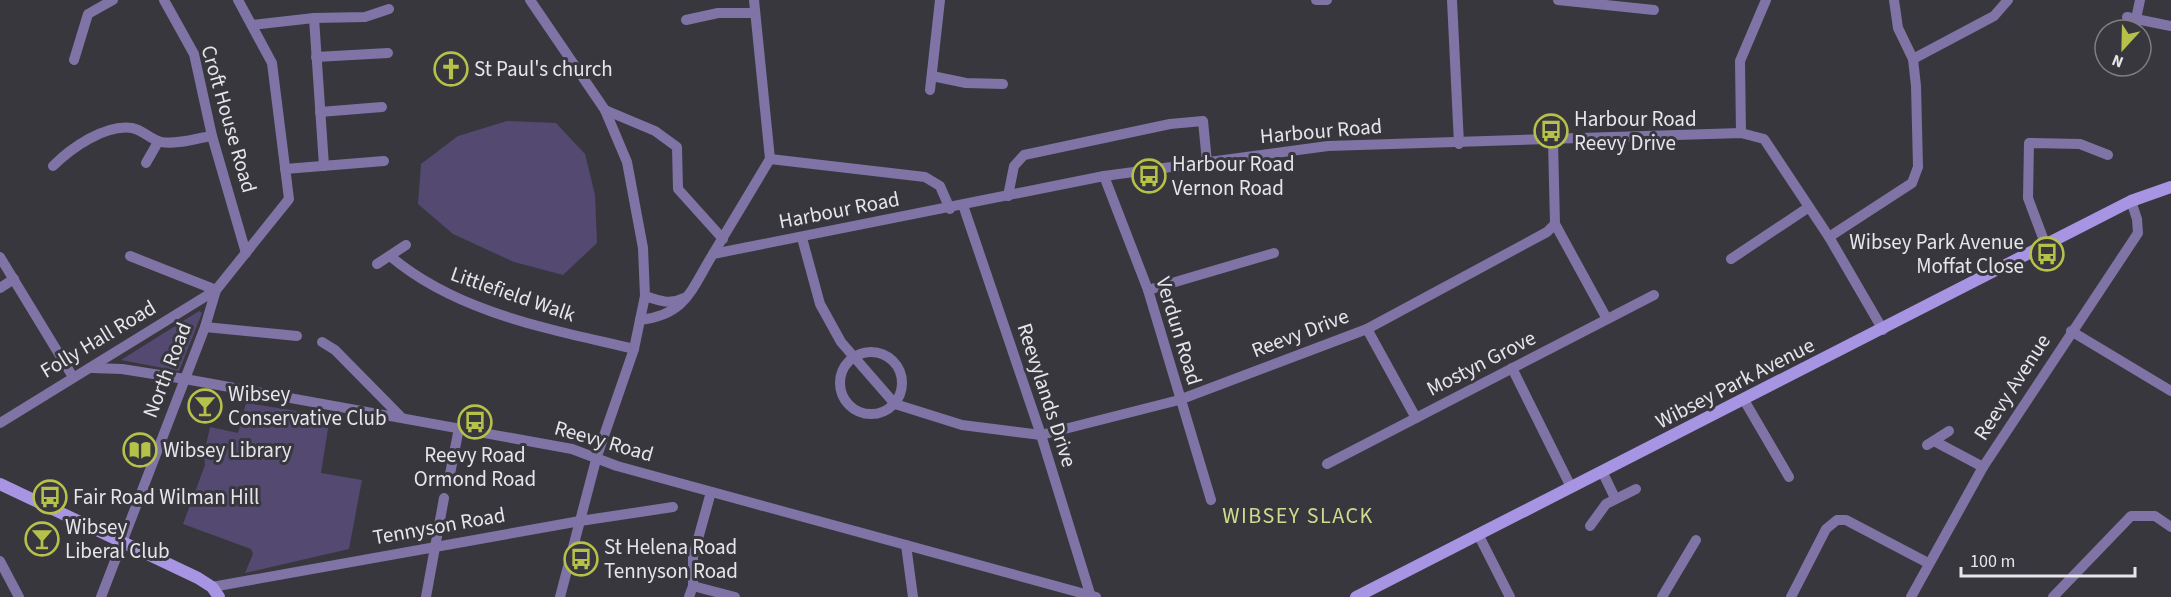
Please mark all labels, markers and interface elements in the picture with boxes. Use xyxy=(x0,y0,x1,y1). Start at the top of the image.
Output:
north arrow xyxy=(2093,18,2153,78)
street label: Croft House Road xyxy=(194,42,264,196)
text: N xyxy=(2109,49,2127,73)
church icon: St Paul's church xyxy=(433,51,469,87)
place label: St Paul's church xyxy=(474,54,613,84)
place label: Harbour Road Reevy Drive xyxy=(1574,104,1697,158)
street label: Harbour Road xyxy=(1259,111,1383,151)
bus stop icon: Harbour Road Reevy Drive xyxy=(1533,113,1569,149)
place label: Harbour Road Vernon Road xyxy=(1172,149,1295,203)
bus stop icon: Harbour Road Vernon Road xyxy=(1131,158,1167,194)
street label: Harbour Road xyxy=(776,184,902,236)
place label: Wibsey Park Avenue Moffat Close xyxy=(1849,227,2024,281)
bus stop icon: Wibsey Park Avenue Moffat Close xyxy=(2029,236,2065,272)
street label: Littlefield Walk xyxy=(447,259,580,330)
street label: Verdun Road xyxy=(1148,273,1210,389)
street label: Folly Hall Road xyxy=(34,293,162,385)
street label: Reevy Drive xyxy=(1247,301,1353,365)
street label: North Road xyxy=(135,318,199,422)
street label: Reevylands Drive xyxy=(1010,319,1084,471)
street label: Mostyn Grove xyxy=(1421,323,1541,403)
street label: Reevy Avenue xyxy=(1966,328,2058,446)
street label: Wibsey Park Avenue xyxy=(1650,330,1820,436)
place label: Wibsey Conservative Club xyxy=(228,379,387,433)
bar icon: Wibsey Conservative Club xyxy=(187,388,223,424)
bus stop icon: Reevy Road Ormond Road xyxy=(457,404,493,440)
street label: Reevy Road xyxy=(551,413,657,469)
library icon: Wibsey Library xyxy=(122,432,158,468)
place label: Wibsey Library xyxy=(163,435,292,465)
place label: Reevy Road Ormond Road xyxy=(414,440,536,494)
bus stop icon: Fair Road Wilman Hill xyxy=(32,479,68,515)
place label: Fair Road Wilman Hill xyxy=(73,482,259,512)
street label: Tennyson Road xyxy=(370,500,508,552)
district label: WIBSEY SLACK xyxy=(1222,500,1374,532)
place label: Wibsey Liberal Club xyxy=(65,512,170,566)
bar icon: Wibsey Liberal Club xyxy=(24,521,60,557)
place label: St Helena Road Tennyson Road xyxy=(604,532,738,586)
scale bar xyxy=(1961,540,2135,578)
bus stop icon: St Helena Road Tennyson Road xyxy=(563,541,599,577)
text: 100 m xyxy=(1970,549,2015,574)

